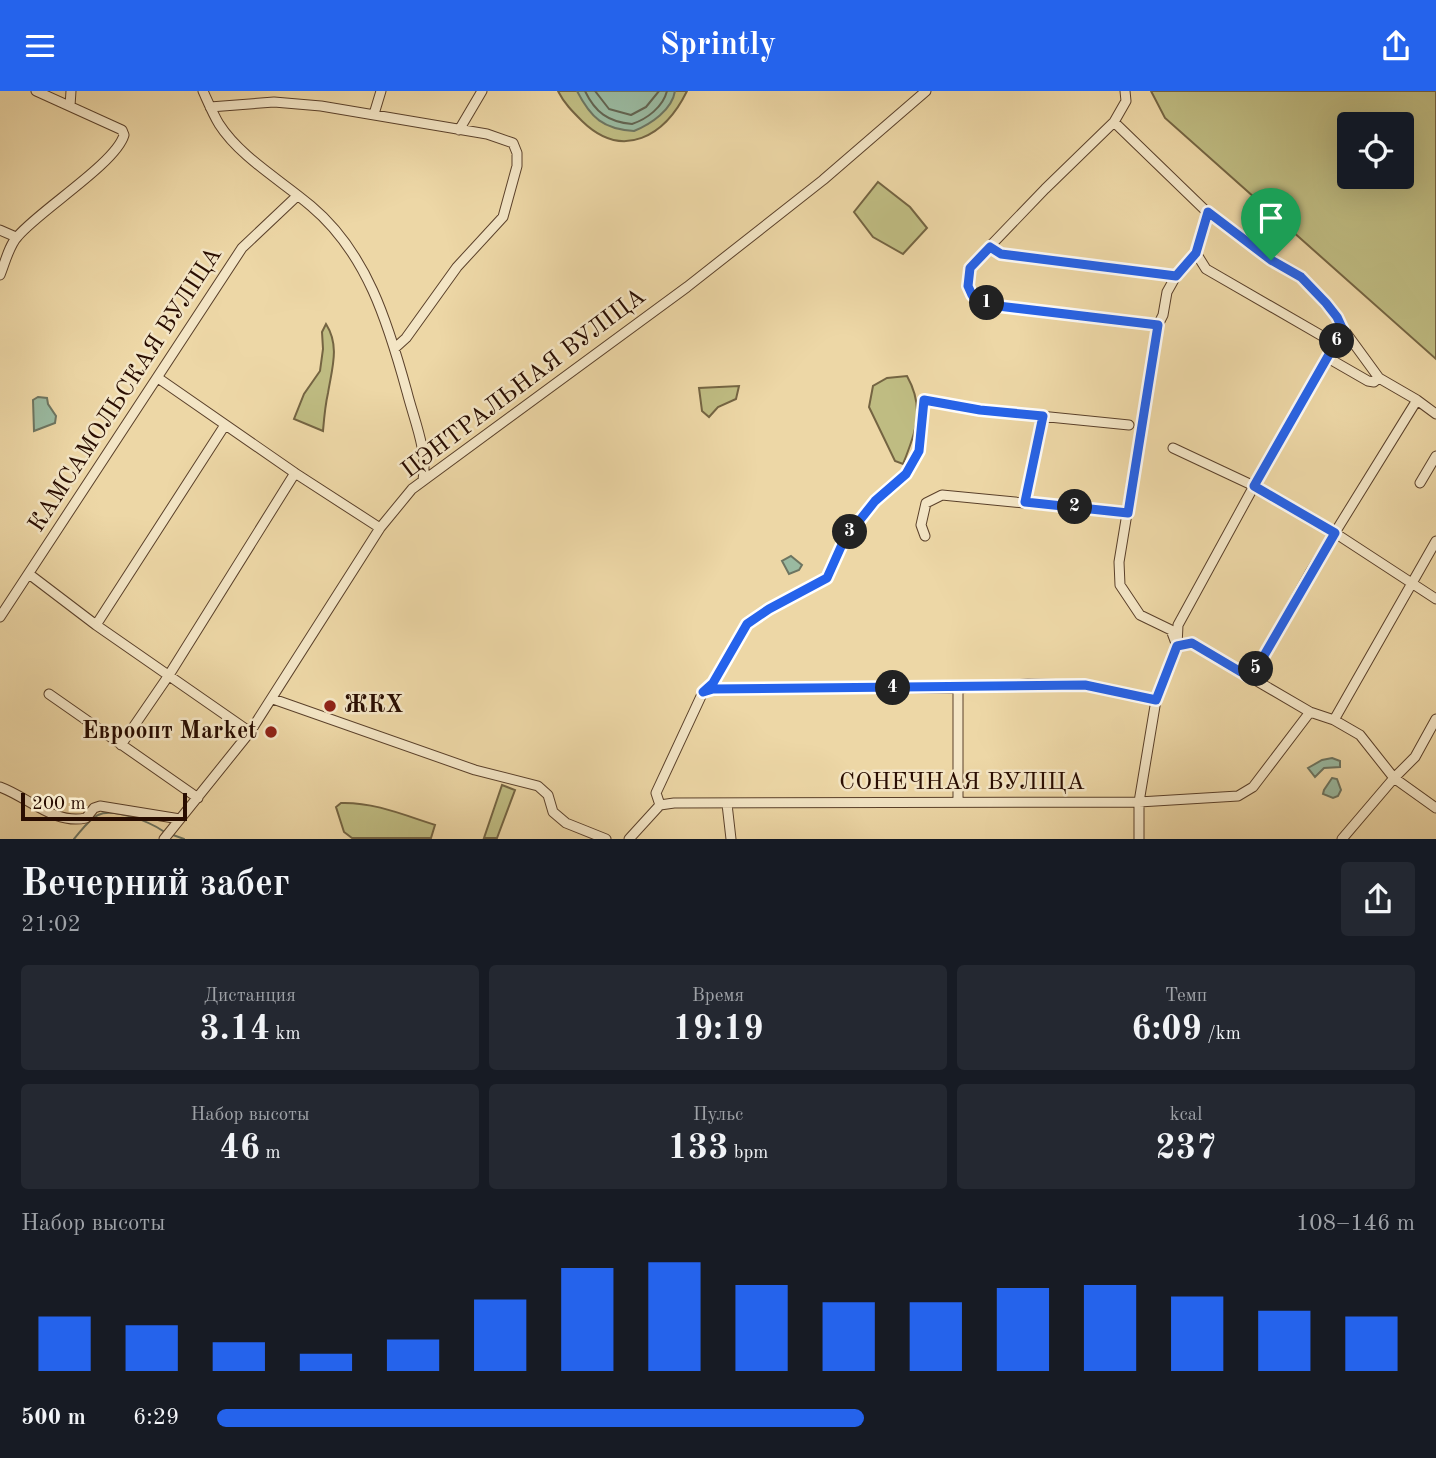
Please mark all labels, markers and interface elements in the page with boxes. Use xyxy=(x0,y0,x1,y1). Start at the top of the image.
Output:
icon: menu xyxy=(21,27,59,65)
icon: share xyxy=(1377,27,1415,65)
text: Sprintly xyxy=(660,30,776,62)
map controls xyxy=(1337,112,1414,189)
button: locate xyxy=(1337,112,1414,189)
pin xyxy=(1241,188,1301,260)
icon: arrive xyxy=(1252,199,1290,237)
street label: КАМСАМОЛЬСКАЯ ВУЛІЦА xyxy=(25,243,227,537)
street label: ЦЭНТРАЛЬНАЯ ВУЛІЦА xyxy=(398,285,650,483)
pin: 1 xyxy=(970,285,1004,321)
text: 1 xyxy=(981,293,992,312)
pin: 6 xyxy=(1320,323,1354,359)
text: 6 xyxy=(1331,331,1342,350)
pin: 2 xyxy=(1058,489,1092,525)
text: 2 xyxy=(1069,497,1080,516)
pin: 3 xyxy=(832,515,868,549)
text: 3 xyxy=(844,522,855,541)
pin: 5 xyxy=(1238,651,1274,687)
text: 5 xyxy=(1250,659,1261,678)
pin: 4 xyxy=(876,671,910,705)
text: 4 xyxy=(887,678,898,697)
place label: ЖКХ xyxy=(344,694,403,718)
marker: ЖКХ xyxy=(322,698,338,714)
place label: Евроопт Market xyxy=(82,720,257,744)
marker: Евроопт Market xyxy=(263,724,279,740)
street label: СОНЕЧНАЯ ВУЛІЦА xyxy=(839,771,1085,795)
scale bar xyxy=(21,789,187,821)
text: 200 m xyxy=(32,795,85,814)
button: share xyxy=(1341,862,1415,936)
text: Вечерний забег xyxy=(21,866,290,904)
text: 21:02 xyxy=(21,913,81,936)
text: Дистанция xyxy=(204,987,296,1006)
text: Время xyxy=(692,987,744,1006)
text: Темп xyxy=(1165,987,1207,1006)
text: 3.14 xyxy=(200,1012,270,1047)
text: 19:19 xyxy=(672,1012,764,1047)
text: 6:09 xyxy=(1131,1012,1202,1047)
text: km xyxy=(270,1025,301,1044)
text: /km xyxy=(1202,1025,1241,1044)
text: Набор высоты xyxy=(190,1106,310,1125)
text: Пульс xyxy=(693,1106,743,1125)
text: kcal xyxy=(1170,1106,1202,1125)
text: 46 xyxy=(219,1131,260,1166)
text: 133 xyxy=(668,1131,728,1166)
text: 237 xyxy=(1156,1131,1216,1166)
text: m xyxy=(260,1144,281,1163)
text: bpm xyxy=(728,1144,768,1163)
text: Набор высоты xyxy=(21,1212,165,1235)
text: 108–146 m xyxy=(1296,1212,1415,1235)
text: 500 m xyxy=(21,1406,86,1429)
text: 6:29 xyxy=(133,1406,179,1429)

